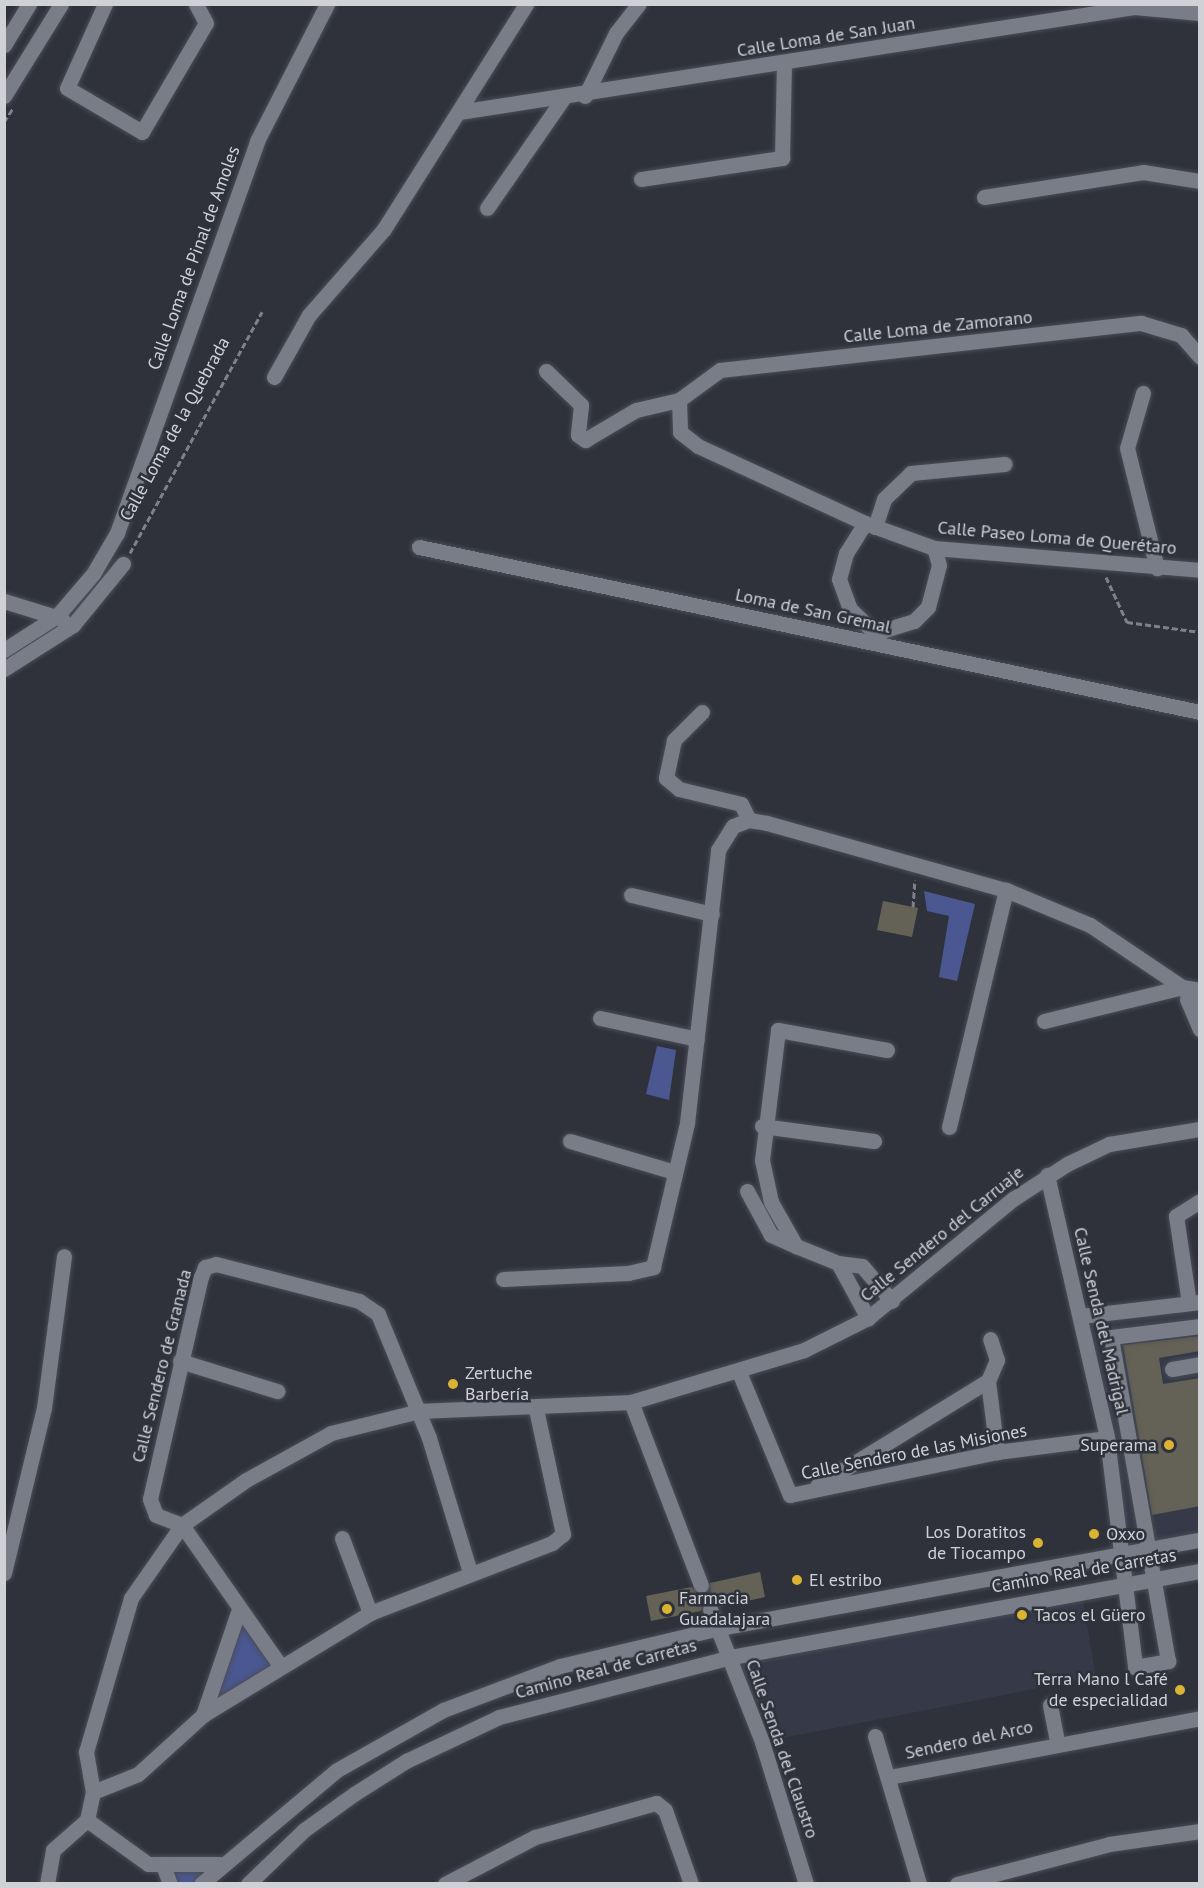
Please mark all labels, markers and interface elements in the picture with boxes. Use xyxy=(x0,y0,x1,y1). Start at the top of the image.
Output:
street label: Calle Loma de San Juan xyxy=(735,12,917,62)
street label: Calle Loma de Pinal de Amoles xyxy=(143,143,245,373)
street label: Calle Loma de Zamorano xyxy=(842,306,1034,348)
street label: Calle Loma de la Quebrada xyxy=(115,333,235,525)
street label: Calle Paseo Loma de Querétaro xyxy=(937,517,1177,559)
street label: Loma de San Gremal xyxy=(733,584,893,638)
street label: Calle Sendero del Carruaje xyxy=(856,1161,1028,1307)
street label: Calle Senda del Madrigal xyxy=(1069,1225,1133,1417)
street label: Calle Sendero de Granada xyxy=(128,1267,196,1465)
place label: Zertuche Barbería xyxy=(465,1363,533,1406)
marker: Zertuche Barbería xyxy=(446,1377,460,1391)
street label: Calle Sendero de las Misiones xyxy=(799,1420,1029,1484)
place label: Superama xyxy=(1080,1434,1157,1456)
marker: Superama xyxy=(1162,1438,1176,1452)
place label: Los Doratitos de Tiocampo xyxy=(925,1522,1026,1564)
place label: Oxxo xyxy=(1106,1523,1145,1545)
marker: Oxxo xyxy=(1087,1527,1101,1541)
marker: Los Doratitos de Tiocampo xyxy=(1031,1536,1045,1550)
street label: Camino Real de Carretas xyxy=(990,1544,1178,1598)
place label: El estribo xyxy=(809,1569,882,1591)
marker: El estribo xyxy=(790,1573,804,1587)
place label: Farmacia Guadalajara xyxy=(679,1588,770,1630)
marker: Farmacia Guadalajara xyxy=(660,1602,674,1616)
place label: Tacos el Güero xyxy=(1034,1604,1146,1626)
marker: Tacos el Güero xyxy=(1015,1608,1029,1622)
street label: Camino Real de Carretas xyxy=(513,1634,699,1704)
street label: Calle Senda del Claustro xyxy=(741,1657,823,1841)
place label: Terra Mano l Café de especialidad xyxy=(1034,1669,1168,1712)
marker: Terra Mano l Café de especialidad xyxy=(1173,1683,1187,1697)
street label: Sendero del Arco xyxy=(903,1716,1035,1764)

